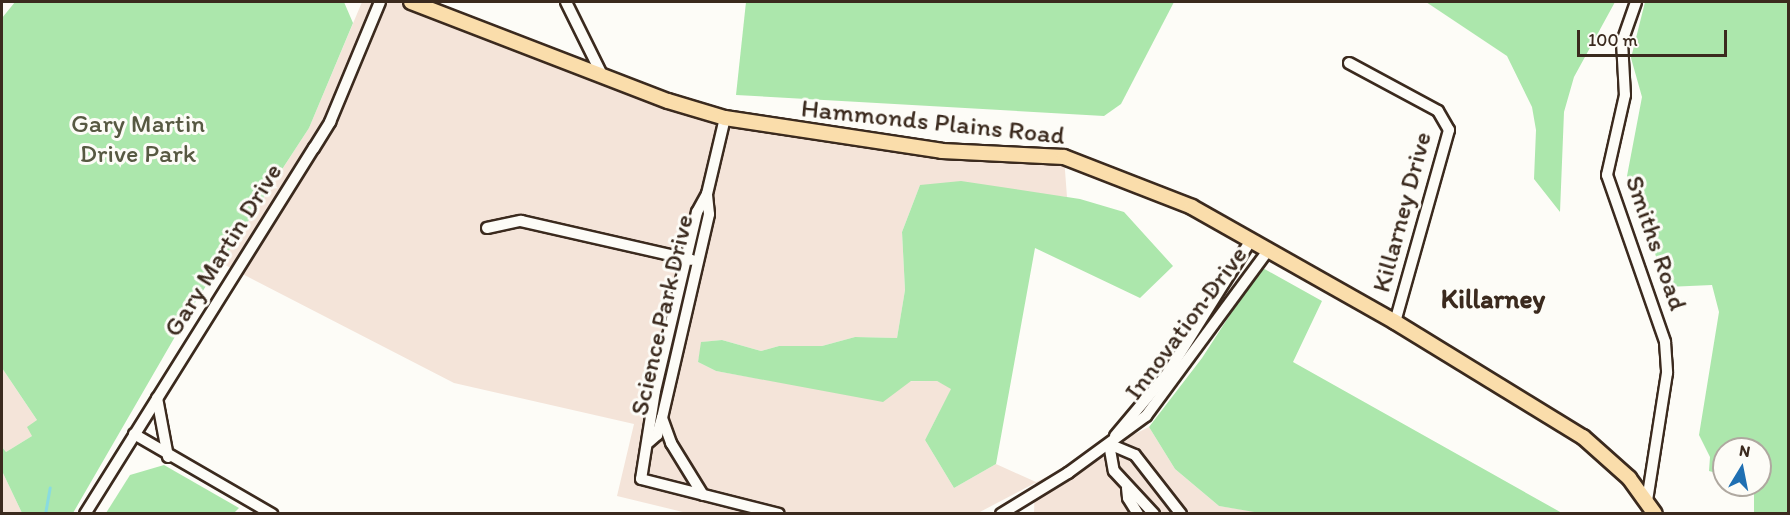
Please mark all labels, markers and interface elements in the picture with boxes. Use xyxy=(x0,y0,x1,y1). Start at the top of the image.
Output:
scale bar xyxy=(1580,18,1730,56)
text: 100 m xyxy=(1588,29,1638,51)
street label: Hammonds Plains Road xyxy=(800,93,1066,151)
park label: Gary Martin Drive Park xyxy=(70,108,206,170)
street label: Killarney Drive xyxy=(1366,128,1438,296)
street label: Gary Martin Drive xyxy=(157,157,289,343)
street label: Smiths Road xyxy=(1618,172,1694,314)
street label: Science Park Drive xyxy=(624,211,700,419)
street label: Innovation Drive xyxy=(1118,240,1254,406)
district label: Killarney xyxy=(1441,283,1545,315)
north arrow xyxy=(1712,437,1772,497)
text: N xyxy=(1738,440,1752,461)

